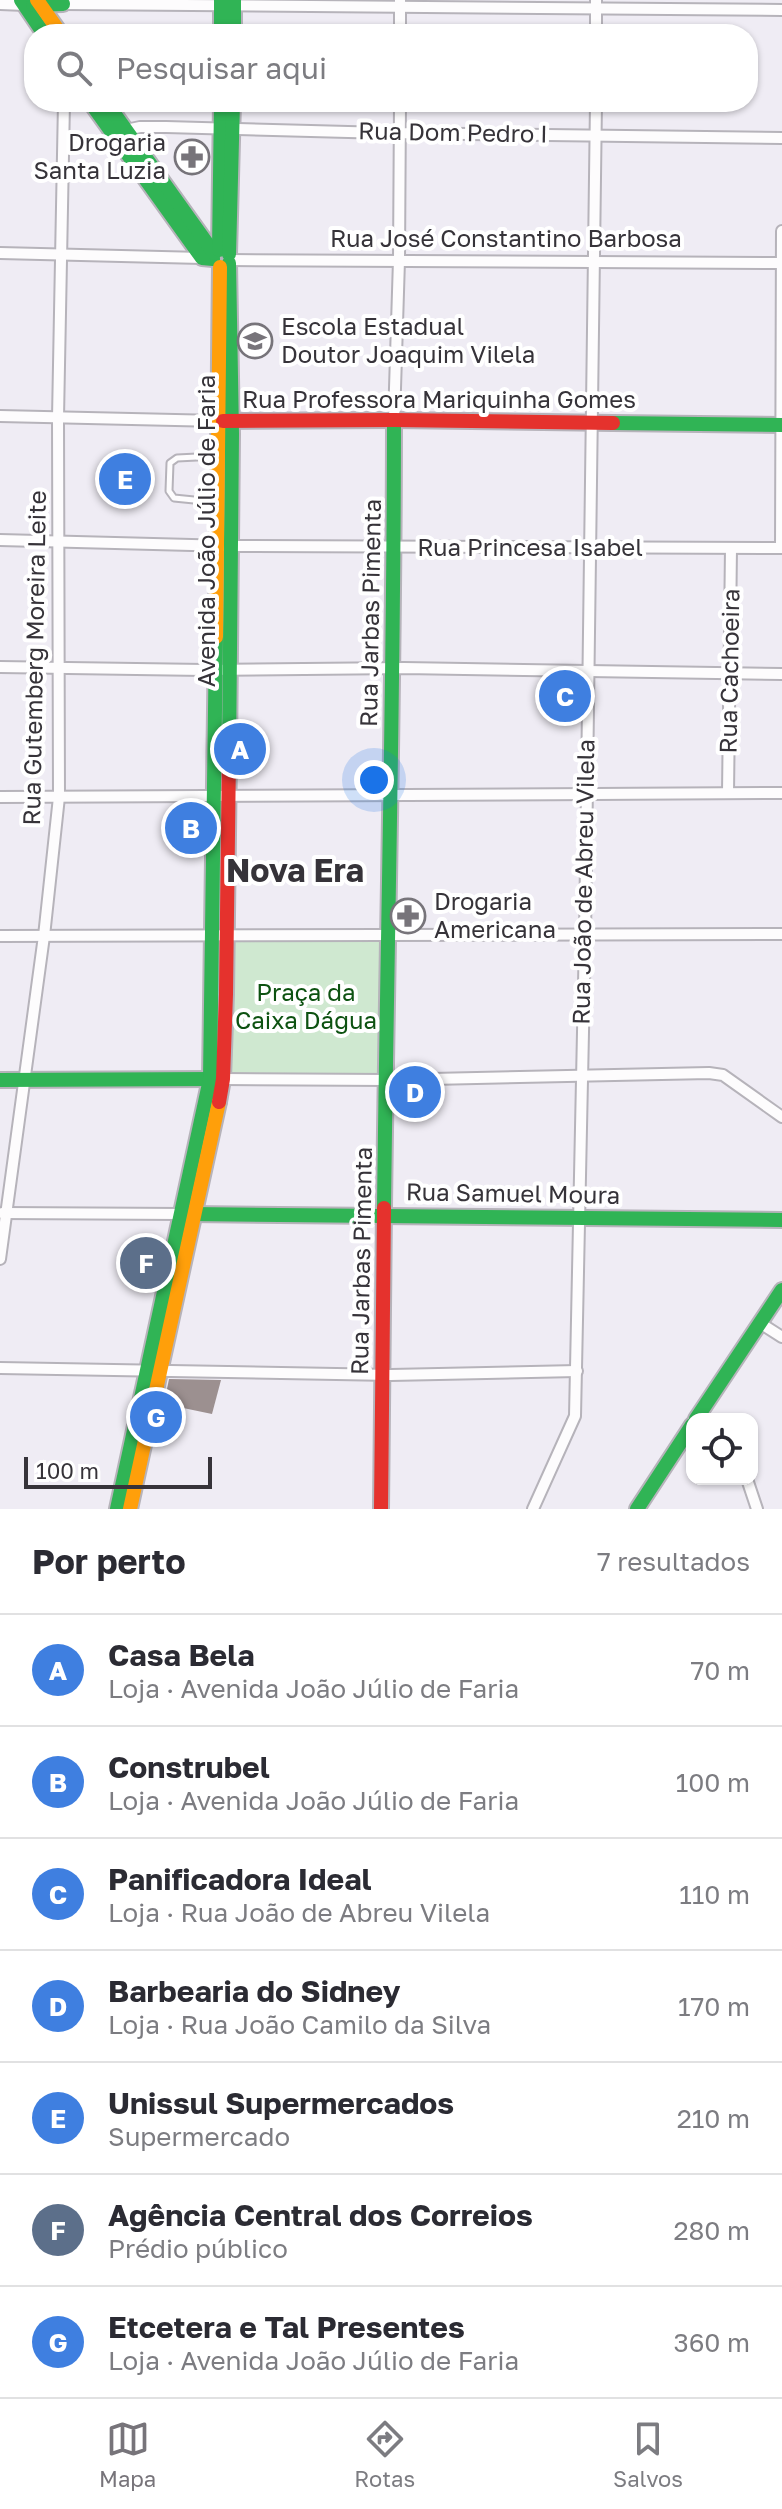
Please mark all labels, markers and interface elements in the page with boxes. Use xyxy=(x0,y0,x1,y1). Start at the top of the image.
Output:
search box xyxy=(24,24,758,112)
icon: search xyxy=(52,46,96,90)
text: Pesquisar aqui xyxy=(116,50,327,86)
street label: Rua Dom Pedro I xyxy=(358,115,548,148)
place label: Drogaria Santa Luzia xyxy=(33,127,166,184)
pharmacy icon: Drogaria Santa Luzia xyxy=(173,138,211,176)
street label: Rua José Constantino Barbosa xyxy=(330,223,682,252)
place label: Escola Estadual Doutor Joaquim Vilela xyxy=(281,311,535,368)
school or university icon: Escola Estadual Doutor Joaquim Vilela xyxy=(236,322,274,360)
street label: Avenida João Júlio de Faria xyxy=(191,375,220,687)
street label: Rua Professora Mariquinha Gomes xyxy=(242,384,636,413)
pin: E xyxy=(99,449,151,509)
street label: Rua Gutemberg Moreira Leite xyxy=(16,490,51,826)
street label: Rua Jarbas Pimenta xyxy=(353,499,386,727)
street label: Rua Princesa Isabel xyxy=(417,532,643,561)
street label: Rua Cachoeira xyxy=(713,588,744,754)
pin: C xyxy=(539,666,591,726)
pin: A xyxy=(214,719,266,779)
street label: Rua João de Abreu Vilela xyxy=(566,739,599,1025)
your location xyxy=(354,760,394,800)
pin: B xyxy=(165,798,217,858)
district label: Nova Era xyxy=(226,851,364,889)
place label: Drogaria Americana xyxy=(434,886,556,943)
pharmacy icon: Drogaria Americana xyxy=(389,897,427,935)
park label: Praça da Caixa Dágua xyxy=(235,977,377,1034)
pin: D xyxy=(389,1062,441,1122)
street label: Rua Jarbas Pimenta xyxy=(344,1147,377,1375)
street label: Rua Samuel Moura xyxy=(406,1176,620,1209)
pin: F xyxy=(120,1233,172,1293)
pin: G xyxy=(130,1387,182,1447)
map controls xyxy=(686,1413,758,1485)
button: locate xyxy=(686,1413,758,1485)
scale bar xyxy=(24,1453,212,1489)
text: 100 m xyxy=(36,1457,99,1484)
text: Por perto xyxy=(32,1541,186,1581)
text: 7 resultados xyxy=(597,1546,750,1577)
text: Casa Bela xyxy=(108,1637,255,1673)
text: A xyxy=(49,1655,67,1686)
text: 70 m xyxy=(691,1655,750,1686)
text: Loja · Avenida João Júlio de Faria xyxy=(108,1673,519,1704)
text: Construbel xyxy=(108,1749,270,1785)
text: B xyxy=(49,1767,67,1798)
text: 100 m xyxy=(676,1767,750,1798)
text: Loja · Avenida João Júlio de Faria xyxy=(108,1785,519,1816)
text: Panificadora Ideal xyxy=(108,1861,372,1897)
text: C xyxy=(49,1879,67,1910)
text: 110 m xyxy=(679,1879,750,1910)
text: Loja · Rua João de Abreu Vilela xyxy=(108,1897,490,1928)
text: Barbearia do Sidney xyxy=(108,1973,401,2009)
text: D xyxy=(49,1991,67,2022)
text: 170 m xyxy=(678,1991,750,2022)
text: Loja · Rua João Camilo da Silva xyxy=(108,2009,491,2040)
text: Unissul Supermercados xyxy=(108,2085,454,2121)
text: E xyxy=(50,2103,66,2134)
text: 210 m xyxy=(677,2103,750,2134)
text: Supermercado xyxy=(108,2121,290,2152)
text: Agência Central dos Correios xyxy=(108,2197,533,2233)
text: F xyxy=(50,2215,66,2246)
text: 280 m xyxy=(673,2215,750,2246)
text: Prédio público xyxy=(108,2233,288,2264)
text: Etcetera e Tal Presentes xyxy=(108,2309,465,2345)
text: G xyxy=(48,2327,68,2358)
text: 360 m xyxy=(673,2327,750,2358)
text: Loja · Avenida João Júlio de Faria xyxy=(108,2345,519,2376)
tab: Mapa xyxy=(99,2417,156,2492)
tab: Rotas xyxy=(354,2417,415,2492)
tab: Salvos xyxy=(613,2417,683,2492)

